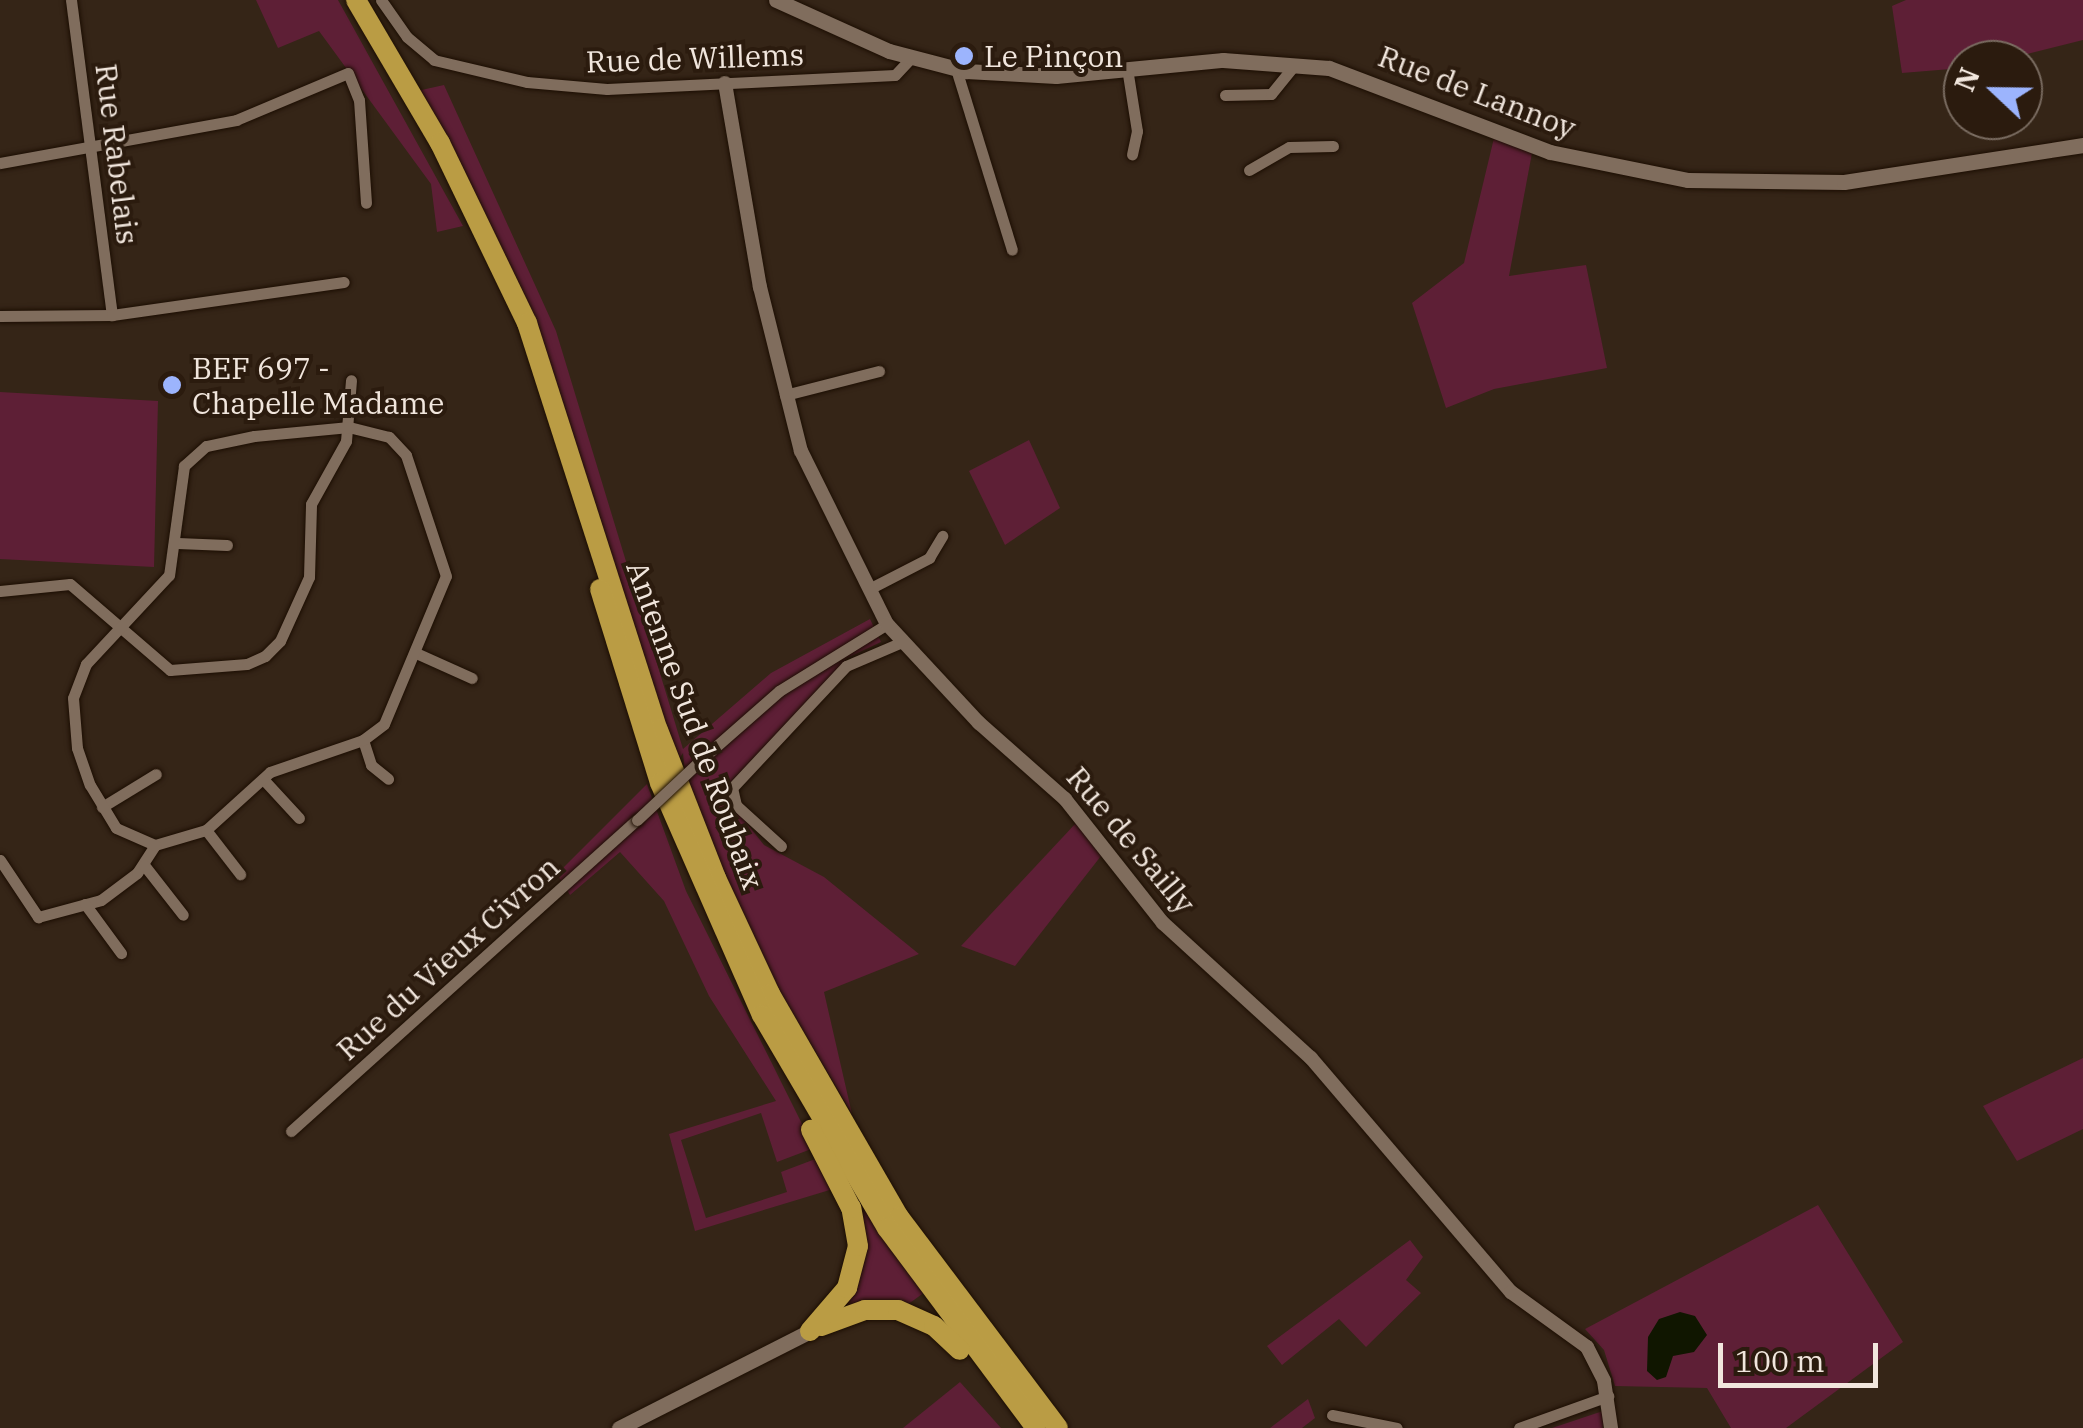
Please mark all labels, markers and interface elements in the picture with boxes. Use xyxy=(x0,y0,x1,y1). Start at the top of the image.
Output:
street label: Rue de Willems xyxy=(585,36,805,80)
place label: Le Pinçon xyxy=(984,38,1123,74)
street label: Rue de Lannoy xyxy=(1373,38,1581,146)
north arrow xyxy=(1943,40,2043,140)
marker: Le Pinçon xyxy=(953,45,975,67)
street label: Rue Rabelais xyxy=(88,62,146,246)
text: N xyxy=(1945,62,1988,97)
place label: BEF 697 - Chapelle Madame xyxy=(192,350,444,420)
marker: BEF 697 - Chapelle Madame xyxy=(161,374,183,396)
street label: Antenne Sud de Roubaix xyxy=(619,556,771,894)
street label: Rue de Sailly xyxy=(1059,759,1203,921)
street label: Rue du Vieux Civron xyxy=(329,849,567,1067)
scale bar xyxy=(1723,1323,1883,1385)
text: 100 m xyxy=(1735,1341,1825,1380)

